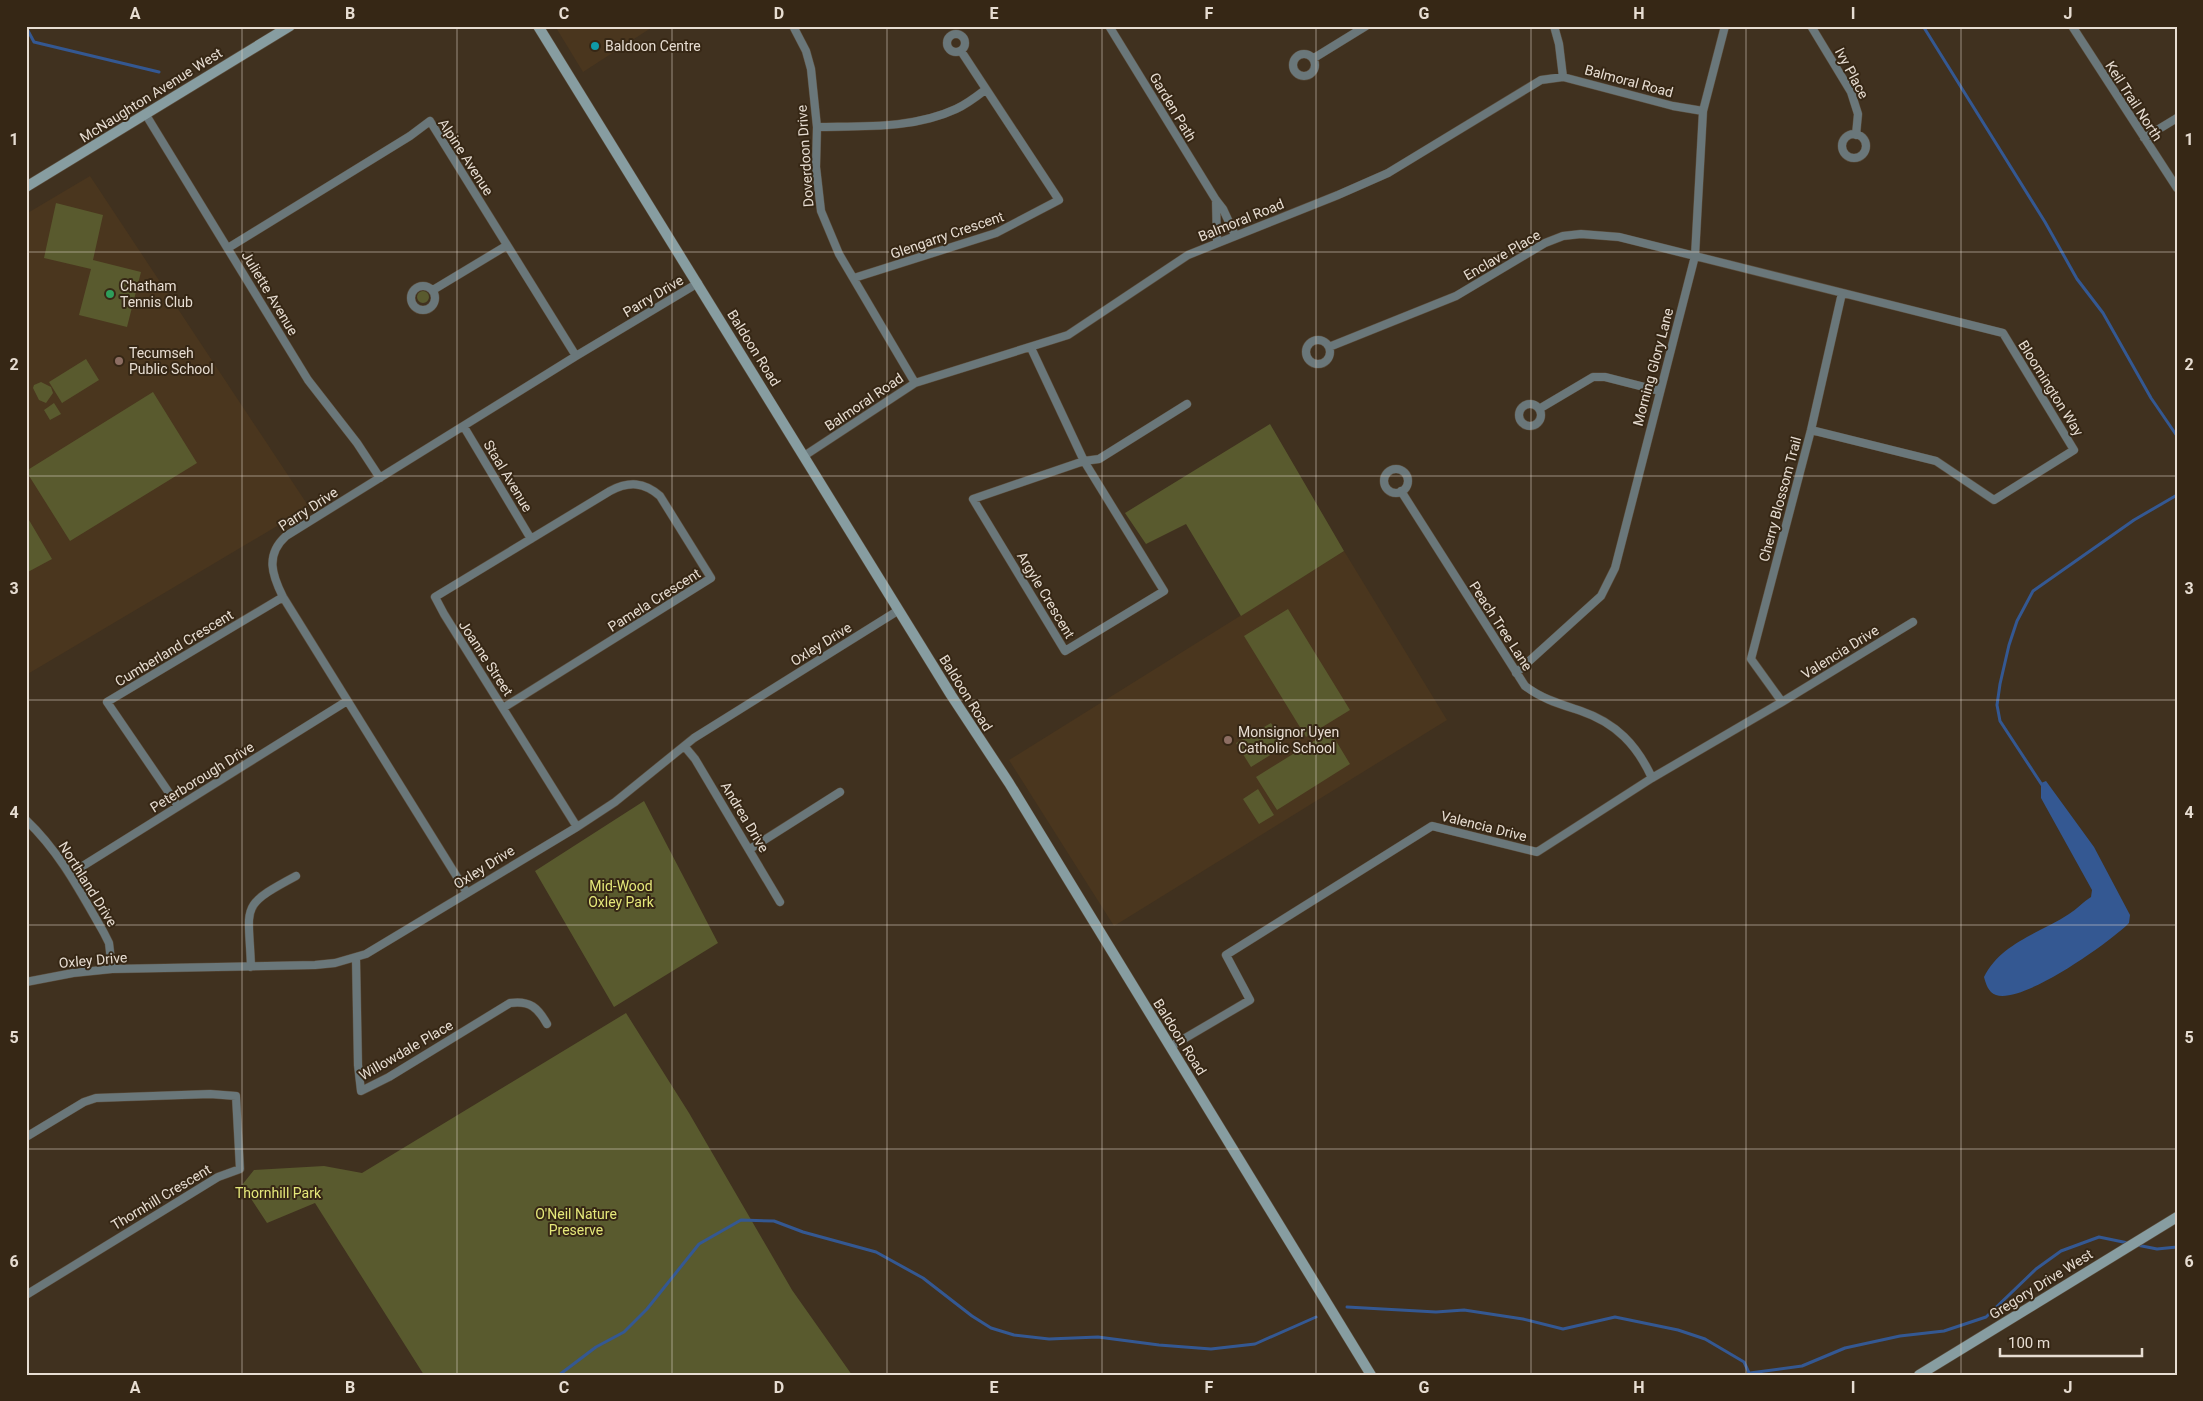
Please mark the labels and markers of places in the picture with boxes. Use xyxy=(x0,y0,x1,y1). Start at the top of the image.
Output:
place label: Baldoon Centre xyxy=(605,38,701,54)
marker: Baldoon Centre xyxy=(589,40,601,52)
place label: Chatham Tennis Club xyxy=(120,278,193,310)
marker: Chatham Tennis Club xyxy=(104,288,116,300)
place label: Tecumseh Public School xyxy=(129,345,214,377)
marker: Tecumseh Public School xyxy=(113,355,125,367)
place label: Monsignor Uyen Catholic School xyxy=(1238,724,1339,756)
marker: Monsignor Uyen Catholic School xyxy=(1222,734,1234,746)

